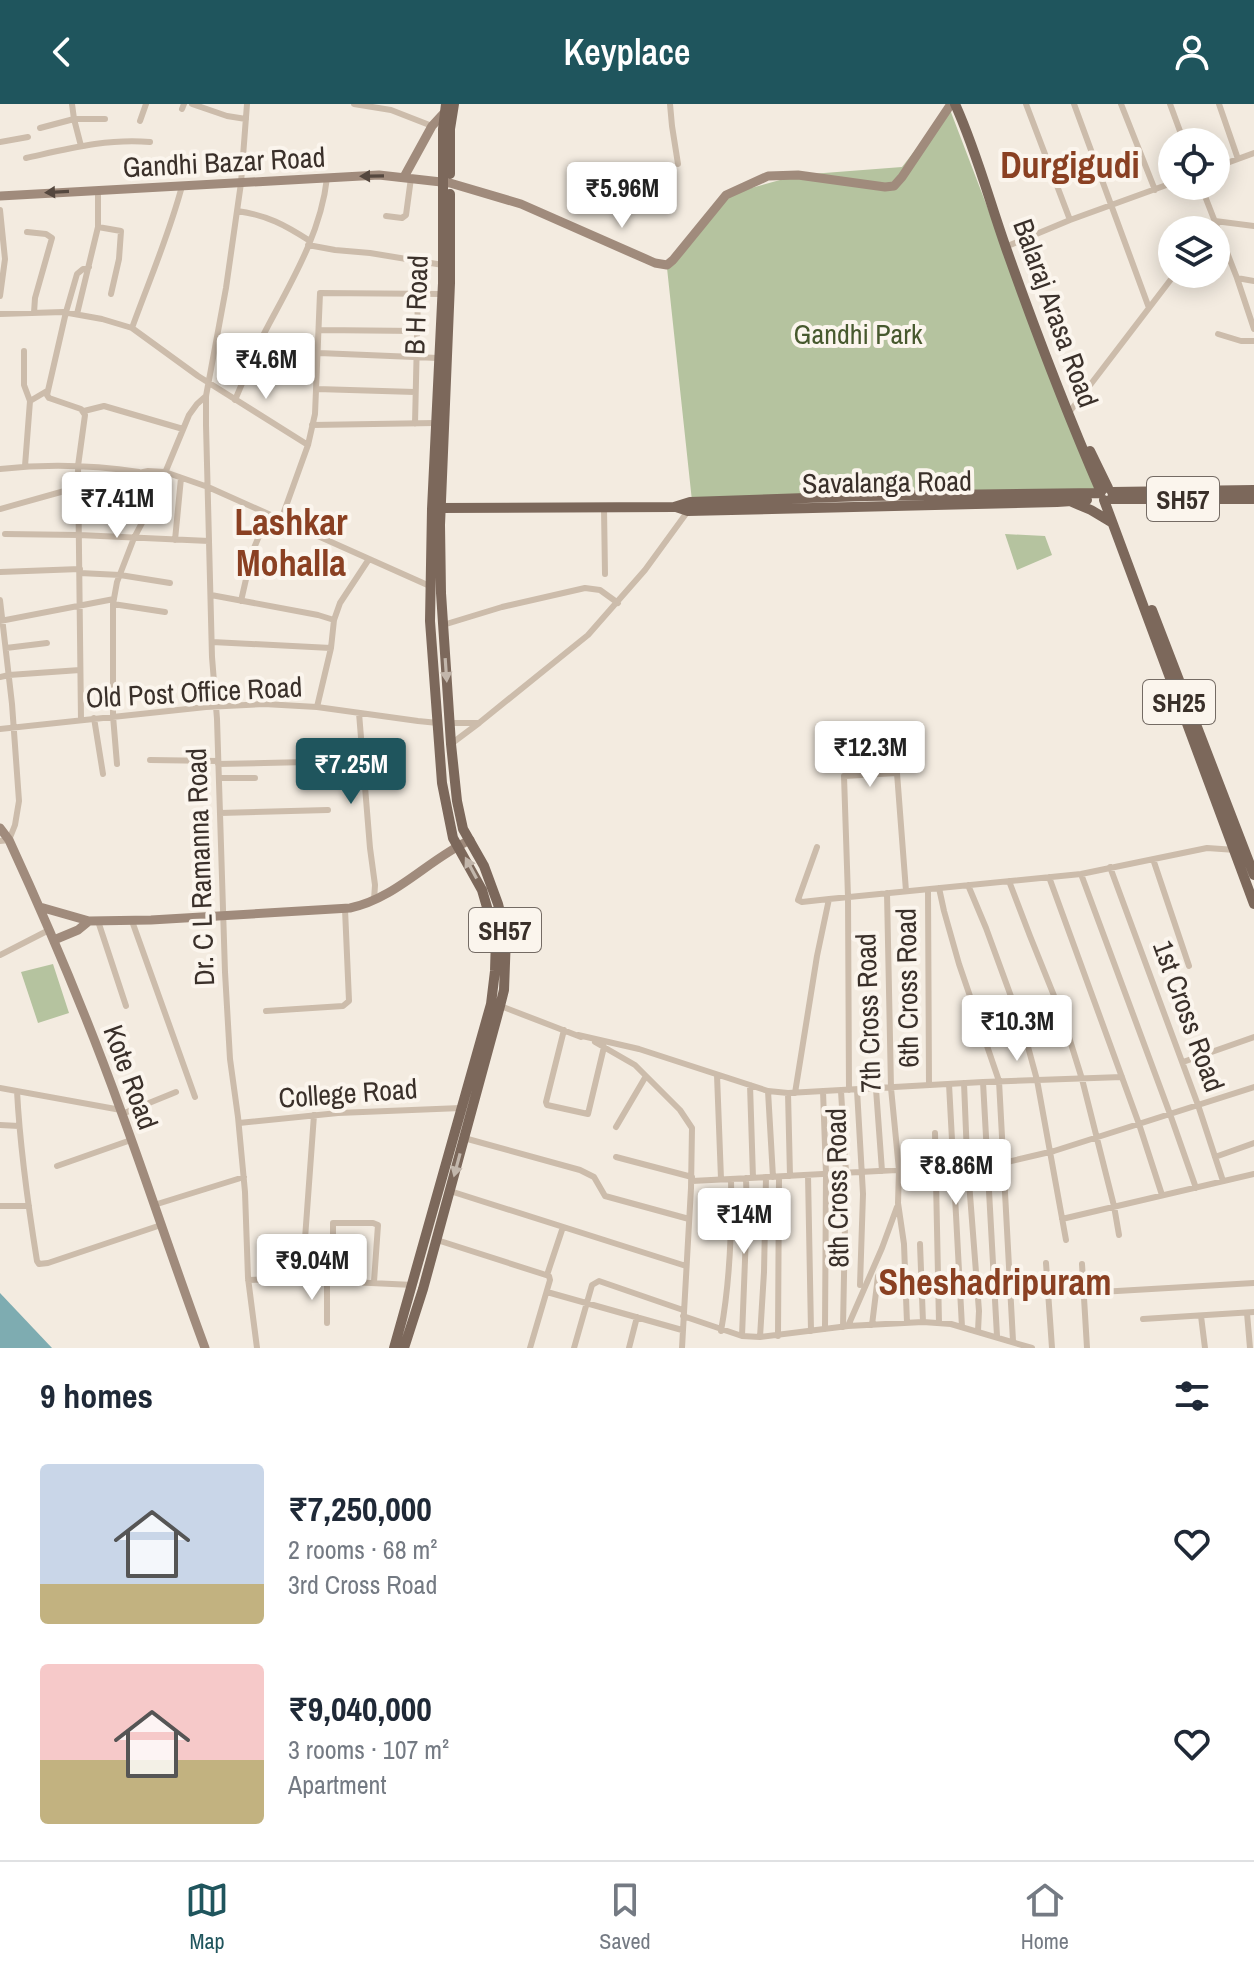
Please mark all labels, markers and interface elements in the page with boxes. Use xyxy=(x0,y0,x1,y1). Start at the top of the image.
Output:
text: Keyplace xyxy=(564,28,690,76)
icon: back xyxy=(40,30,84,74)
icon: person xyxy=(1170,30,1214,74)
map controls xyxy=(1158,128,1230,288)
button: locate xyxy=(1158,128,1230,200)
street label: Gandhi Bazar Road xyxy=(122,138,326,186)
district label: Durgigudi xyxy=(1000,141,1140,189)
pin: ₹5.96M xyxy=(557,162,687,230)
one-way arrow xyxy=(359,170,384,182)
text: ₹5.96M xyxy=(585,170,659,205)
one-way arrow xyxy=(44,186,69,199)
street label: Balaraj Arasa Road xyxy=(1004,214,1108,412)
button: layers xyxy=(1158,216,1230,288)
street label: B H Road xyxy=(395,255,437,355)
park label: Gandhi Park xyxy=(794,315,923,353)
pin: ₹4.6M xyxy=(210,333,322,401)
text: ₹4.6M xyxy=(235,341,297,376)
street label: Savalanga Road xyxy=(802,462,972,502)
pin: ₹7.41M xyxy=(52,472,182,540)
road number: SH57 xyxy=(1147,477,1219,521)
text: ₹7.41M xyxy=(80,480,154,515)
district label: Lashkar Mohalla xyxy=(234,498,348,587)
one-way arrow xyxy=(440,658,453,683)
street label: Old Post Office Road xyxy=(85,667,303,717)
road number: SH25 xyxy=(1143,680,1215,724)
pin: ₹12.3M xyxy=(805,721,935,789)
text: ₹12.3M xyxy=(833,729,907,764)
pin: ₹7.25M xyxy=(286,738,416,806)
text: ₹7.25M xyxy=(314,746,388,781)
street label: Dr. C L Ramanna Road xyxy=(177,748,223,986)
one-way arrow xyxy=(464,857,477,880)
road number: SH57 xyxy=(469,908,541,952)
street label: 6th Cross Road xyxy=(887,908,927,1068)
street label: 7th Cross Road xyxy=(846,933,890,1093)
street label: 1st Cross Road xyxy=(1144,935,1234,1097)
pin: ₹10.3M xyxy=(952,995,1082,1063)
text: ₹10.3M xyxy=(980,1003,1054,1038)
street label: Kote Road xyxy=(95,1020,167,1134)
street label: College Road xyxy=(277,1069,419,1117)
street label: 8th Cross Road xyxy=(817,1108,857,1268)
pin: ₹8.86M xyxy=(891,1139,1021,1207)
text: ₹8.86M xyxy=(919,1147,993,1182)
one-way arrow xyxy=(450,1154,463,1178)
pin: ₹14M xyxy=(697,1188,791,1256)
text: ₹14M xyxy=(716,1196,772,1231)
pin: ₹9.04M xyxy=(247,1234,377,1302)
text: ₹9.04M xyxy=(275,1242,349,1277)
district label: Sheshadripuram xyxy=(879,1258,1111,1306)
text: 9 homes xyxy=(40,1373,153,1419)
icon: filters xyxy=(1170,1374,1214,1418)
text: ₹7,250,000 xyxy=(288,1486,432,1532)
icon: home xyxy=(104,1496,200,1592)
icon: heart xyxy=(1170,1522,1214,1566)
text: 2 rooms · 68 m² xyxy=(288,1532,437,1567)
text: 3rd Cross Road xyxy=(288,1567,437,1602)
text: ₹9,040,000 xyxy=(288,1686,432,1732)
icon: home xyxy=(104,1696,200,1792)
icon: heart xyxy=(1170,1722,1214,1766)
text: 3 rooms · 107 m² xyxy=(288,1732,449,1767)
text: Apartment xyxy=(288,1767,386,1802)
tab: Map xyxy=(185,1878,229,1956)
tab: Saved xyxy=(599,1878,651,1956)
tab: Home xyxy=(1021,1878,1069,1956)

